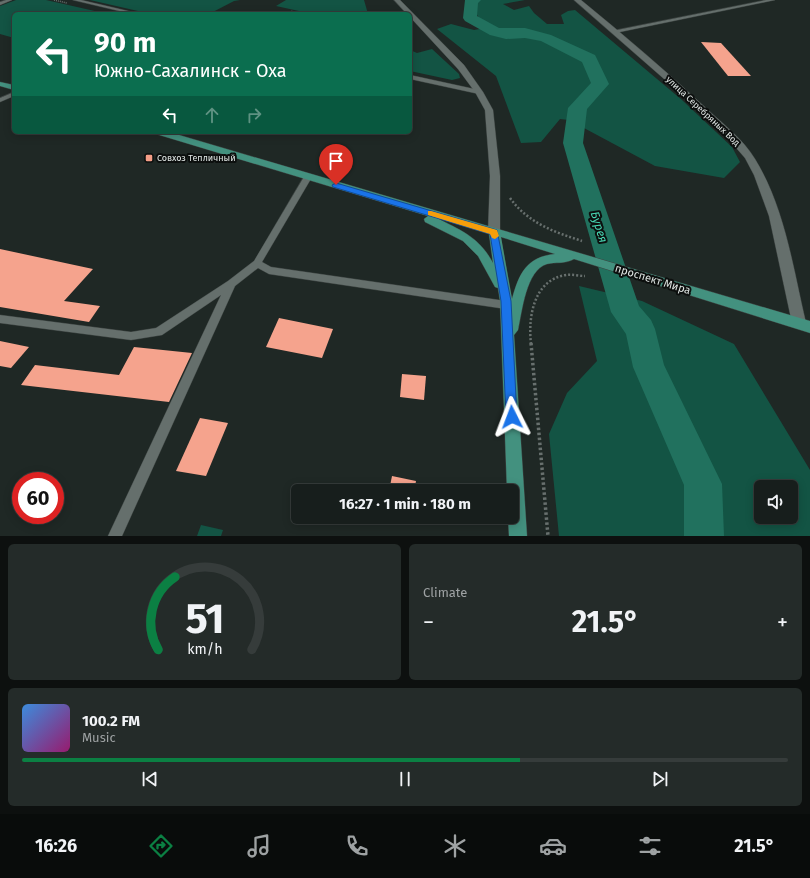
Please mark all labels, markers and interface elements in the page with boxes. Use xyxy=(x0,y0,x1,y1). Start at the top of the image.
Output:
text: 90 m xyxy=(94,26,156,59)
icon: left xyxy=(28,28,80,80)
text: Южно-Сахалинск - Оха xyxy=(94,60,286,82)
street label: улица Серебряных Вод xyxy=(664,74,742,148)
icon: left xyxy=(159,104,181,126)
icon: ahead xyxy=(201,104,223,126)
icon: right xyxy=(243,104,265,126)
pin xyxy=(319,144,353,185)
icon: arrive xyxy=(325,150,347,172)
marker: Совхоз Тепличный xyxy=(144,153,154,163)
place label: Совхоз Тепличный xyxy=(157,153,236,163)
water label: Бурея xyxy=(588,210,610,244)
street label: проспект Мира xyxy=(613,262,692,297)
position arrow xyxy=(491,396,533,438)
speed limit sign: 60 xyxy=(12,472,64,524)
map controls xyxy=(754,480,798,524)
button: sound xyxy=(754,480,798,524)
text: 16:27 · 1 min · 180 m xyxy=(339,495,471,513)
text: Climate xyxy=(423,585,467,600)
text: 51 xyxy=(185,594,224,644)
text: 21.5° xyxy=(572,604,639,640)
text: − xyxy=(423,609,434,636)
text: + xyxy=(777,609,788,636)
text: km/h xyxy=(187,641,222,658)
text: 100.2 FM xyxy=(82,712,140,730)
text: Music xyxy=(82,730,116,745)
icon: previous xyxy=(139,768,161,790)
icon: pause xyxy=(394,768,416,790)
icon: next xyxy=(649,768,671,790)
icon: directions xyxy=(147,832,175,860)
icon: music xyxy=(245,832,273,860)
icon: phone xyxy=(343,832,371,860)
icon: climate xyxy=(441,832,469,860)
icon: car xyxy=(539,832,567,860)
icon: filters xyxy=(636,832,664,860)
text: 16:26 xyxy=(35,835,77,857)
text: 21.5° xyxy=(734,835,775,857)

